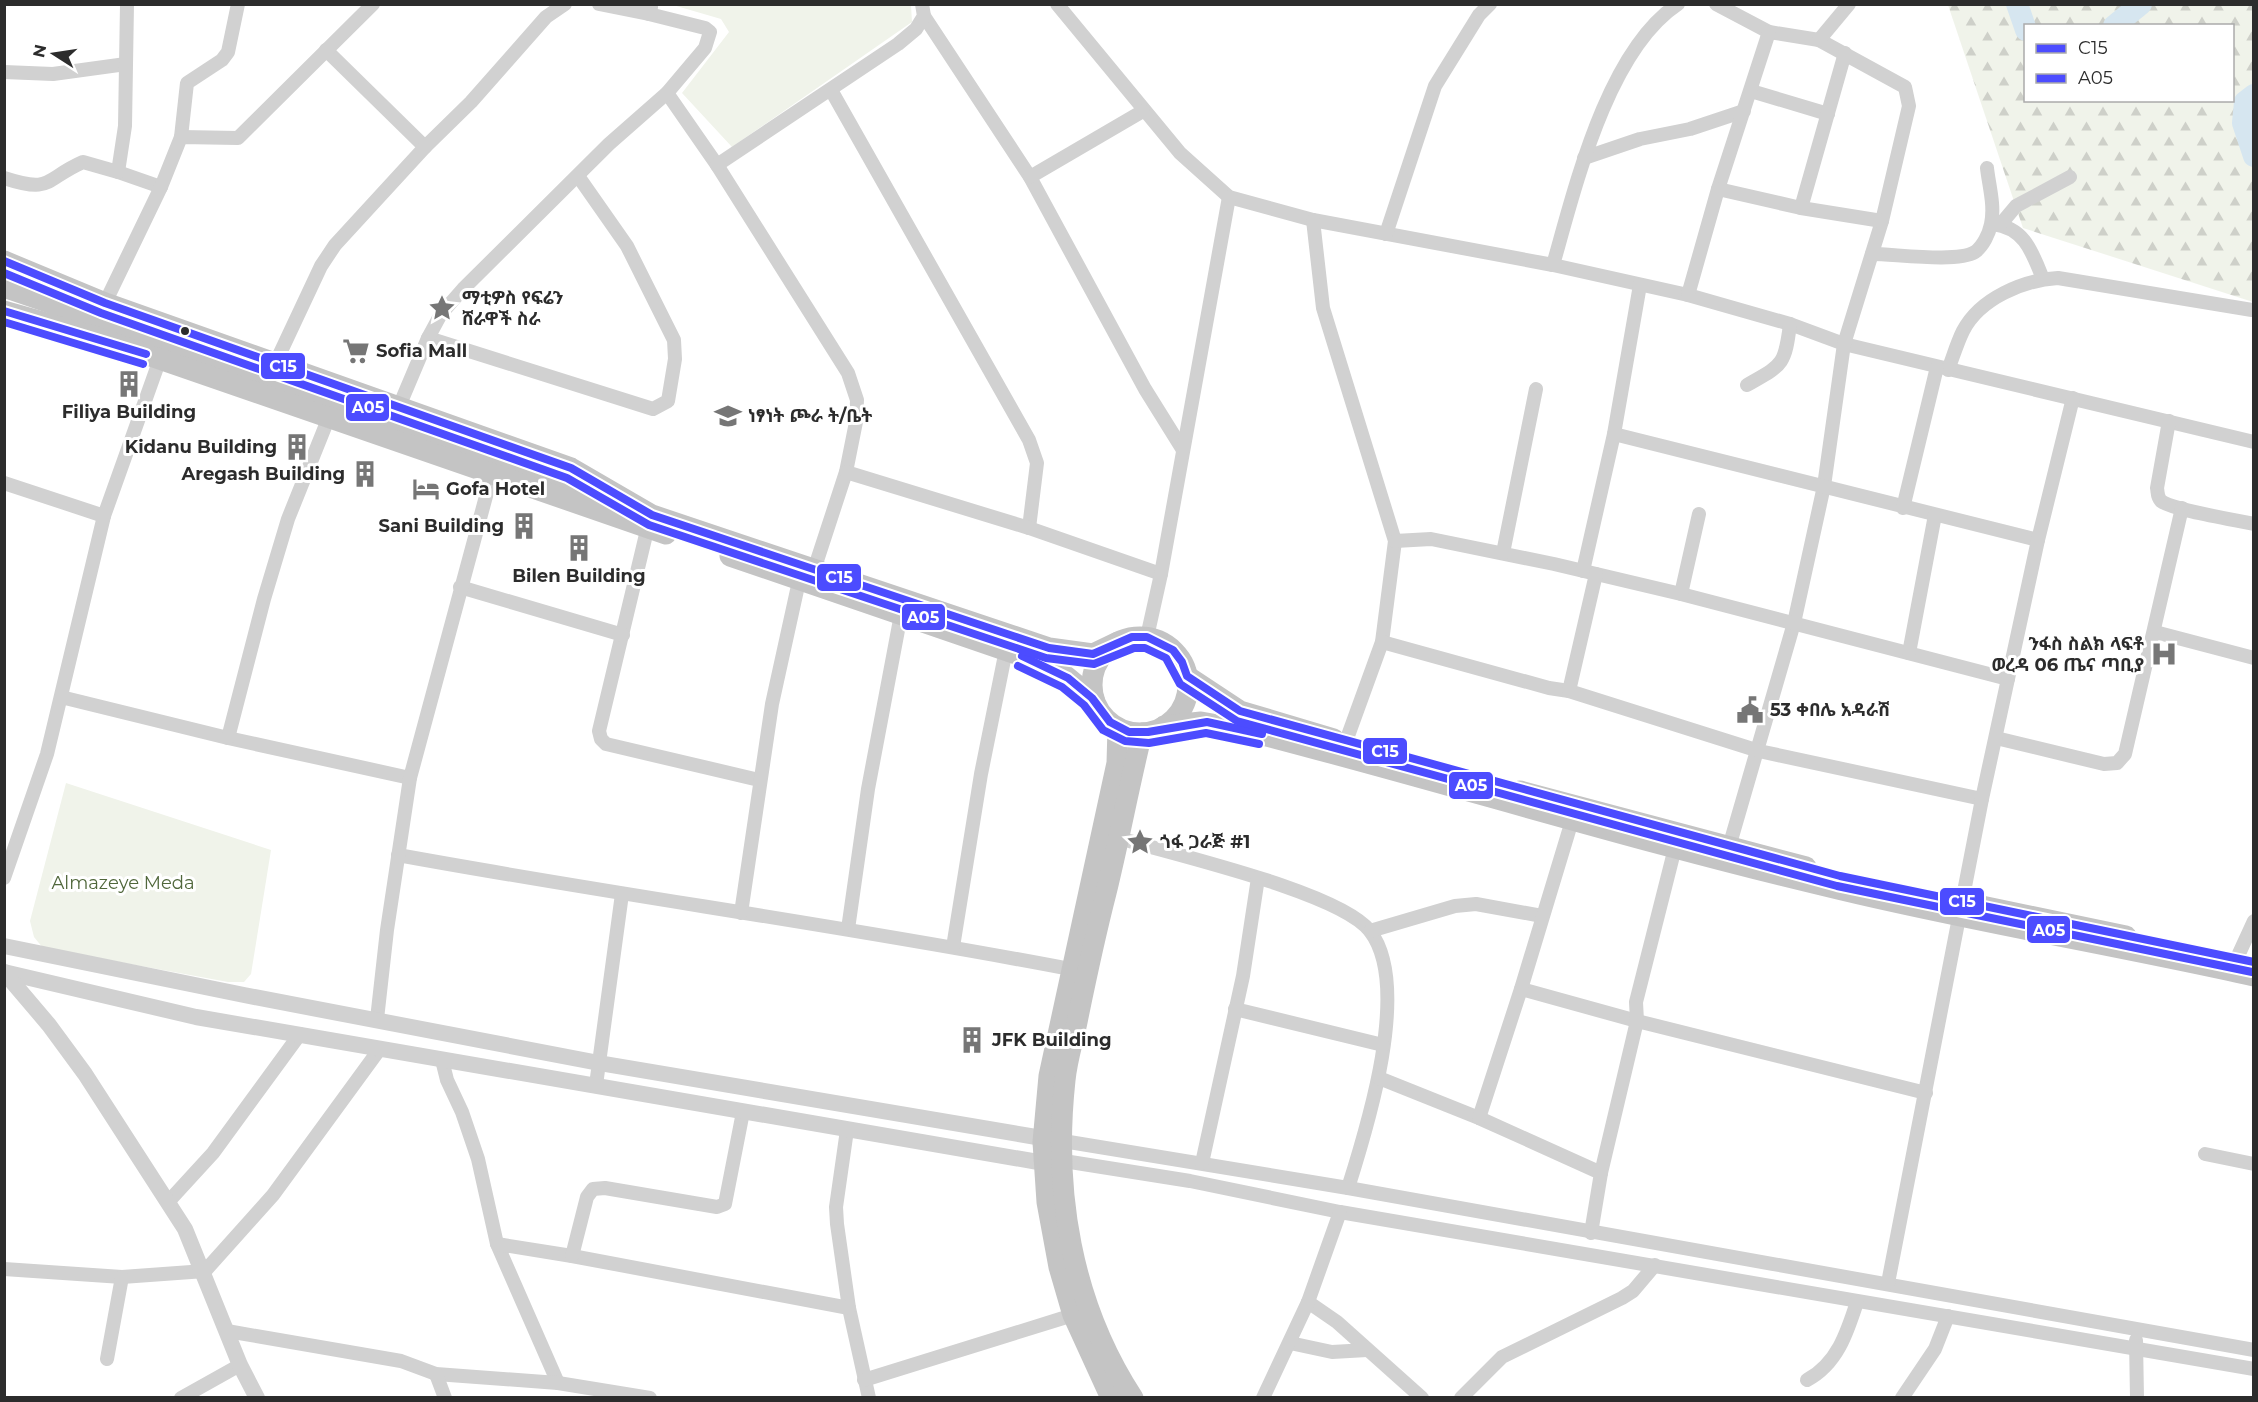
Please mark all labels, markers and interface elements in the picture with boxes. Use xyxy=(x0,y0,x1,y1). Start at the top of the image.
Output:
north arrow xyxy=(24,24,84,84)
legend xyxy=(2024,24,2234,102)
text: C15 xyxy=(2078,37,2108,59)
text: N xyxy=(29,43,50,59)
text: A05 xyxy=(2078,67,2113,89)
place label: ማቲዎስ የፍሬን ሸራዋች ስራ xyxy=(462,287,564,330)
place icon: ማቲዎስ የፍሬን ሸራዋች ስራ xyxy=(427,293,457,323)
unlabelled marker xyxy=(179,325,191,337)
supermarket icon: Sofia Mall xyxy=(341,336,371,366)
place label: Sofia Mall xyxy=(376,340,467,362)
line badge: C15 xyxy=(260,352,306,380)
text: C15 xyxy=(269,357,297,376)
building icon: Filiya Building xyxy=(114,369,144,399)
line badge: A05 xyxy=(345,393,390,422)
text: A05 xyxy=(351,398,385,417)
place label: Filiya Building xyxy=(62,401,196,423)
school or university icon: ነፃነት ጮራ ት/ቤት xyxy=(713,401,743,431)
place label: ነፃነት ጮራ ት/ቤት xyxy=(748,405,872,427)
building icon: Kidanu Building xyxy=(282,432,312,462)
place label: Kidanu Building xyxy=(125,436,277,458)
building icon: Aregash Building xyxy=(350,459,380,489)
place label: Aregash Building xyxy=(181,463,345,485)
hotel icon: Gofa Hotel xyxy=(411,474,441,504)
place label: Gofa Hotel xyxy=(446,478,545,500)
building icon: Sani Building xyxy=(509,511,539,541)
place label: Sani Building xyxy=(379,515,504,537)
building icon: Bilen Building xyxy=(564,533,594,563)
line badge: C15 xyxy=(816,563,862,592)
place label: Bilen Building xyxy=(512,565,646,587)
text: C15 xyxy=(825,568,853,587)
line badge: A05 xyxy=(901,603,946,631)
text: A05 xyxy=(906,608,940,627)
place label: ንፋስ ስልክ ላፍቶ ወረዳ 06 ጤና ጣቢያ xyxy=(1991,633,2144,676)
hospital icon: ንፋስ ስልክ ላፍቶ ወረዳ 06 ጤና ጣቢያ xyxy=(2149,639,2179,669)
public building icon: 53 ቀበሌ አዳራሽ xyxy=(1735,695,1765,725)
place label: 53 ቀበሌ አዳራሽ xyxy=(1770,699,1891,721)
line badge: C15 xyxy=(1362,737,1408,765)
text: C15 xyxy=(1371,742,1399,761)
line badge: A05 xyxy=(1448,771,1494,800)
text: A05 xyxy=(1454,776,1488,795)
place icon: ጎፋ ጋራጅ #1 xyxy=(1125,827,1155,857)
place label: ጎፋ ጋራጅ #1 xyxy=(1160,831,1250,853)
park label: Almazeye Meda xyxy=(51,872,195,894)
line badge: C15 xyxy=(1939,887,1985,916)
text: C15 xyxy=(1948,892,1976,911)
line badge: A05 xyxy=(2026,915,2071,944)
text: A05 xyxy=(2032,921,2066,940)
building icon: JFK Building xyxy=(957,1025,987,1055)
place label: JFK Building xyxy=(991,1029,1112,1051)

